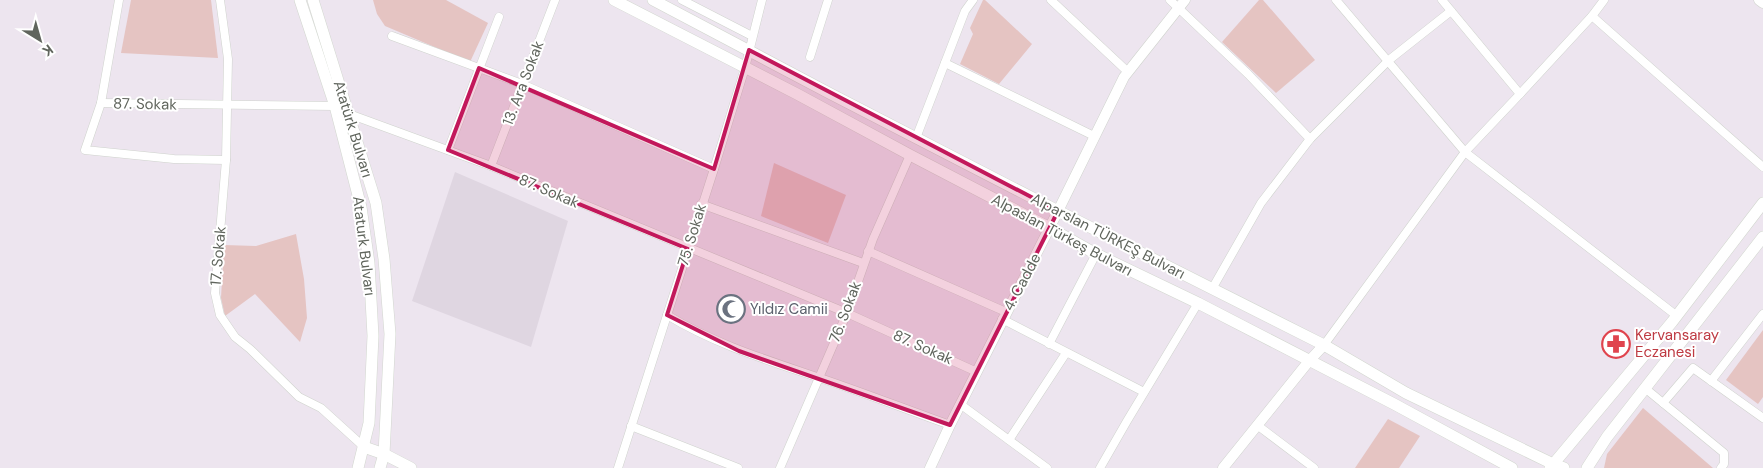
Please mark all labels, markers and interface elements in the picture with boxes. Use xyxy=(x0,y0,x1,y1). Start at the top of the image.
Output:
north arrow xyxy=(15,15,65,65)
street label: 13. Ara Sokak xyxy=(498,37,548,128)
text: K xyxy=(39,40,57,60)
street label: Atatürk Bulvarı xyxy=(329,78,377,180)
street label: 87. Sokak xyxy=(113,93,177,115)
street label: 87. Sokak xyxy=(516,169,583,213)
street label: Alparslan TÜRKEŞ Bulvarı xyxy=(1027,188,1189,284)
street label: Alpaslan Türkeş Bulvarı xyxy=(988,189,1136,281)
street label: Ataturk Bulvarı xyxy=(348,195,380,297)
street label: 75. Sokak xyxy=(673,201,711,269)
street label: 17. Sokak xyxy=(205,225,231,287)
street label: 4. Cadde xyxy=(999,250,1045,314)
street label: 76. Sokak xyxy=(824,278,866,346)
mosque icon: Yıldız Camii xyxy=(716,294,746,324)
place label: Yıldız Camii xyxy=(750,299,828,319)
street label: 87. Sokak xyxy=(890,325,957,369)
place label: Kervansaray Eczanesi xyxy=(1635,325,1720,362)
pharmacy icon: Kervansaray Eczanesi xyxy=(1601,329,1631,359)

